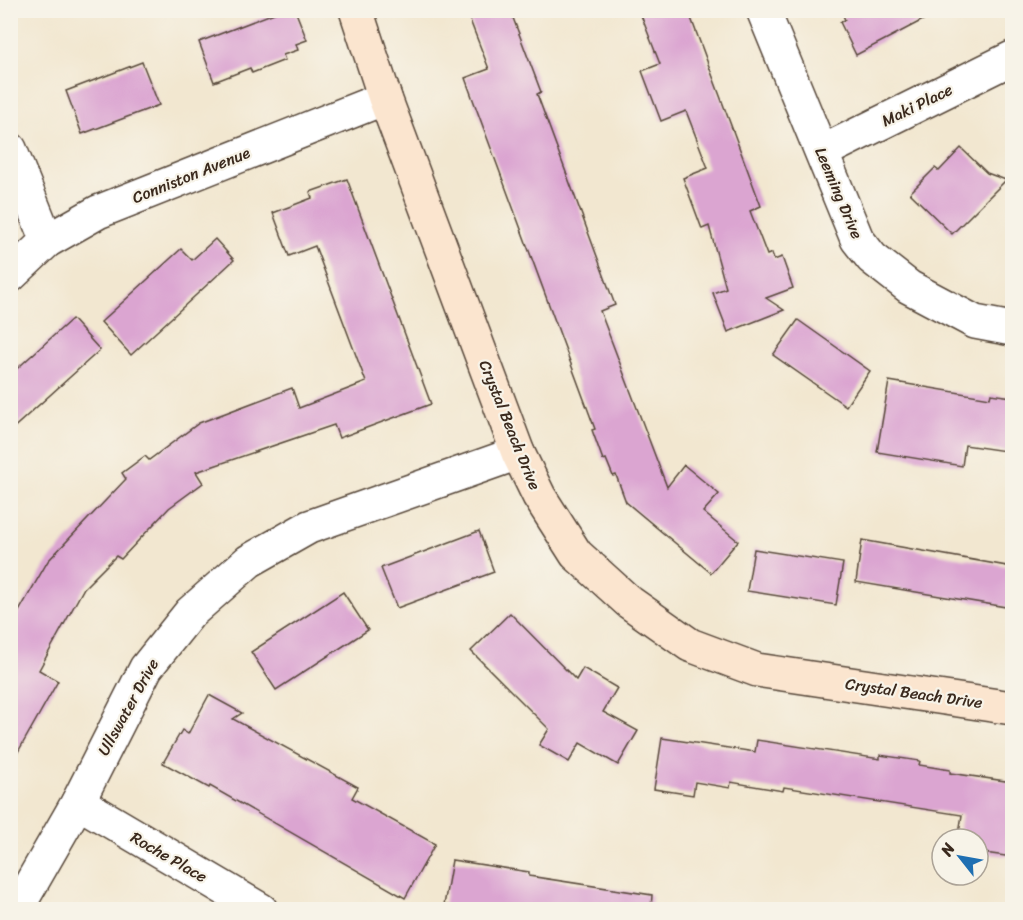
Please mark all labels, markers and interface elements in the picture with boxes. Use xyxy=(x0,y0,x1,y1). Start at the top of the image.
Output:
street label: Maki Place xyxy=(876,75,958,135)
street label: Conniston Avenue xyxy=(128,138,255,212)
street label: Leeming Drive xyxy=(807,142,871,244)
street label: Crystal Beach Drive xyxy=(471,355,549,495)
street label: Ullswater Drive xyxy=(89,653,167,761)
street label: Crystal Beach Drive xyxy=(844,669,984,717)
street label: Roche Place xyxy=(125,823,213,891)
north arrow xyxy=(930,827,990,887)
text: N xyxy=(932,837,963,863)

